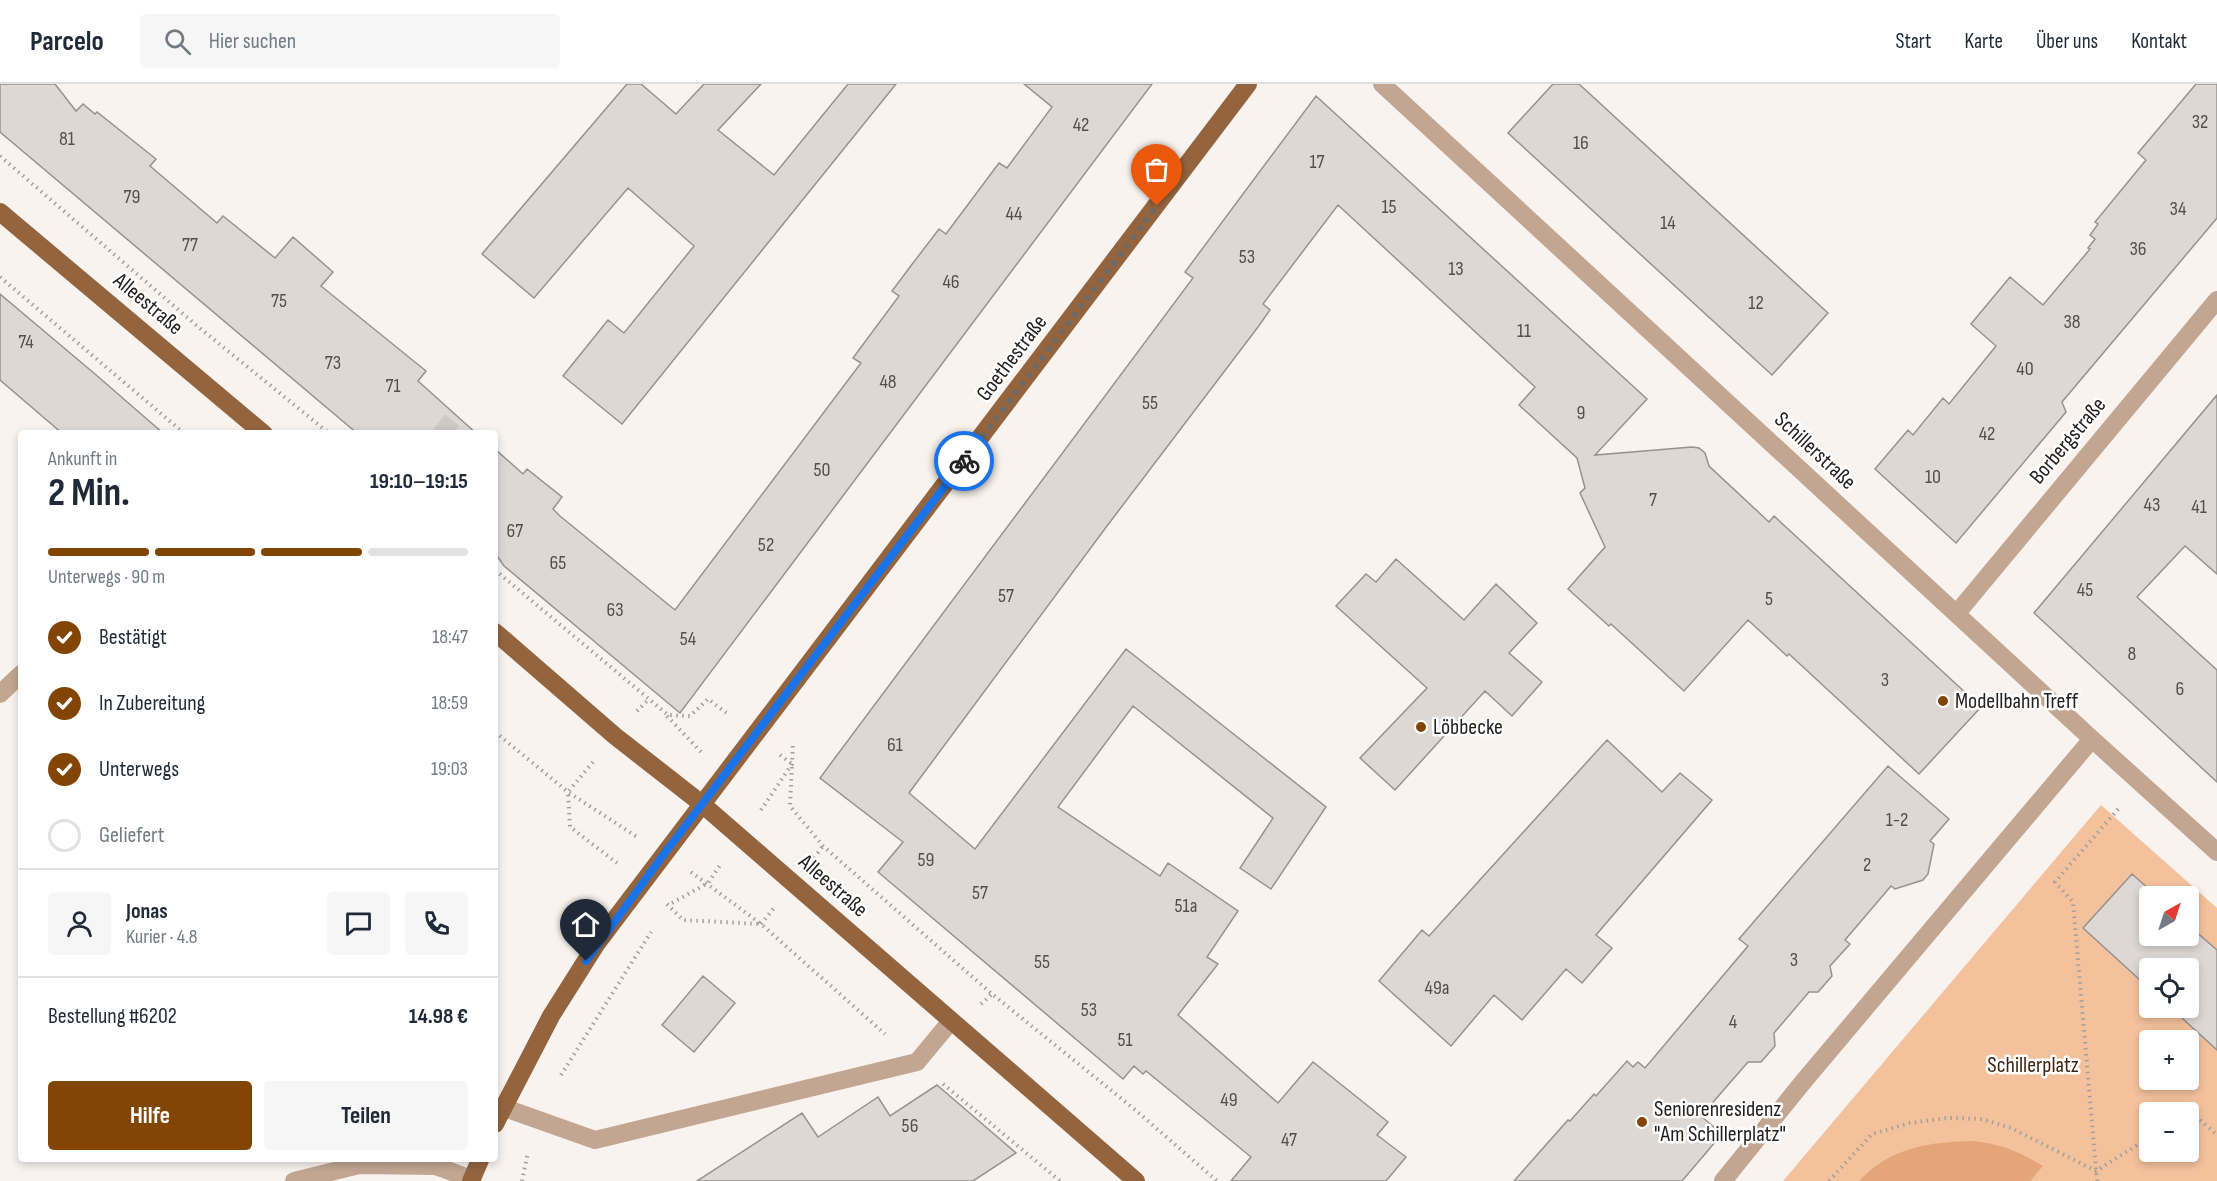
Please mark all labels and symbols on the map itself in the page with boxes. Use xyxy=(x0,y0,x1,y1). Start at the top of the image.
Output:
house number: 32 xyxy=(2192,110,2208,134)
house number: 42 xyxy=(1073,113,1089,137)
house number: 81 xyxy=(59,127,75,151)
house number: 16 xyxy=(1573,131,1589,155)
pin xyxy=(1131,144,1182,206)
house number: 17 xyxy=(1310,150,1324,174)
house number: 79 xyxy=(124,185,140,209)
house number: 15 xyxy=(1381,195,1397,219)
house number: 34 xyxy=(2170,197,2186,221)
house number: 44 xyxy=(1006,202,1022,226)
house number: 14 xyxy=(1660,211,1676,235)
house number: 77 xyxy=(182,233,198,257)
house number: 36 xyxy=(2129,237,2147,261)
house number: 53 xyxy=(1239,245,1255,269)
house number: 13 xyxy=(1448,257,1464,281)
street label: Alleestraße xyxy=(107,266,188,341)
house number: 46 xyxy=(942,270,960,294)
house number: 75 xyxy=(271,289,287,313)
house number: 12 xyxy=(1748,291,1764,315)
street label: Goethestraße xyxy=(971,310,1053,406)
house number: 38 xyxy=(2063,310,2081,334)
house number: 11 xyxy=(1517,319,1531,343)
house number: 74 xyxy=(18,330,34,354)
house number: 73 xyxy=(325,351,341,375)
house number: 40 xyxy=(2016,357,2034,381)
house number: 48 xyxy=(879,370,897,394)
house number: 71 xyxy=(385,374,401,398)
house number: 55 xyxy=(1142,391,1158,415)
street label: Borbergstraße xyxy=(2024,392,2112,490)
house number: 9 xyxy=(1577,401,1585,425)
street label: Schillerstraße xyxy=(1769,406,1861,496)
house number: 42 xyxy=(1979,422,1995,446)
courier xyxy=(934,431,994,491)
house number: 50 xyxy=(814,458,830,482)
house number: 10 xyxy=(1925,465,1941,489)
house number: 7 xyxy=(1649,488,1657,512)
house number: 43 xyxy=(2144,493,2160,517)
house number: 41 xyxy=(2191,495,2207,519)
house number: 67 xyxy=(507,519,523,543)
house number: 52 xyxy=(758,533,774,557)
house number: 65 xyxy=(550,551,566,575)
house number: 45 xyxy=(2077,578,2093,602)
house number: 57 xyxy=(998,584,1014,608)
house number: 5 xyxy=(1765,587,1773,611)
house number: 63 xyxy=(606,598,624,622)
house number: 54 xyxy=(680,627,696,651)
house number: 8 xyxy=(2128,642,2136,666)
house number: 3 xyxy=(1881,668,1889,692)
house number: 6 xyxy=(2176,677,2184,701)
place label: Modellbahn Treff xyxy=(1955,688,2078,715)
marker: Modellbahn Treff xyxy=(1936,694,1950,708)
place label: Löbbecke xyxy=(1433,714,1503,741)
marker: Löbbecke xyxy=(1414,720,1428,734)
house number: 61 xyxy=(887,733,903,757)
house number: 1-2 xyxy=(1886,808,1908,832)
street label: Alleestraße xyxy=(792,848,873,923)
house number: 59 xyxy=(918,848,934,872)
house number: 2 xyxy=(1863,853,1871,877)
house number: 57 xyxy=(972,881,988,905)
north arrow xyxy=(2139,886,2199,946)
house number: 51a xyxy=(1175,894,1197,918)
pin xyxy=(560,899,611,961)
house number: 3 xyxy=(1790,948,1798,972)
house number: 55 xyxy=(1034,950,1050,974)
house number: 49a xyxy=(1425,976,1449,1000)
house number: 53 xyxy=(1081,998,1097,1022)
house number: 4 xyxy=(1729,1010,1737,1034)
house number: 51 xyxy=(1117,1028,1133,1052)
park label: Schillerplatz xyxy=(1987,1052,2079,1079)
house number: 49 xyxy=(1220,1088,1238,1112)
place label: Seniorenresidenz "Am Schillerplatz" xyxy=(1654,1096,1786,1148)
house number: 56 xyxy=(902,1114,918,1138)
marker: Seniorenresidenz "Am Schillerplatz" xyxy=(1635,1115,1649,1129)
house number: 47 xyxy=(1281,1128,1297,1152)

